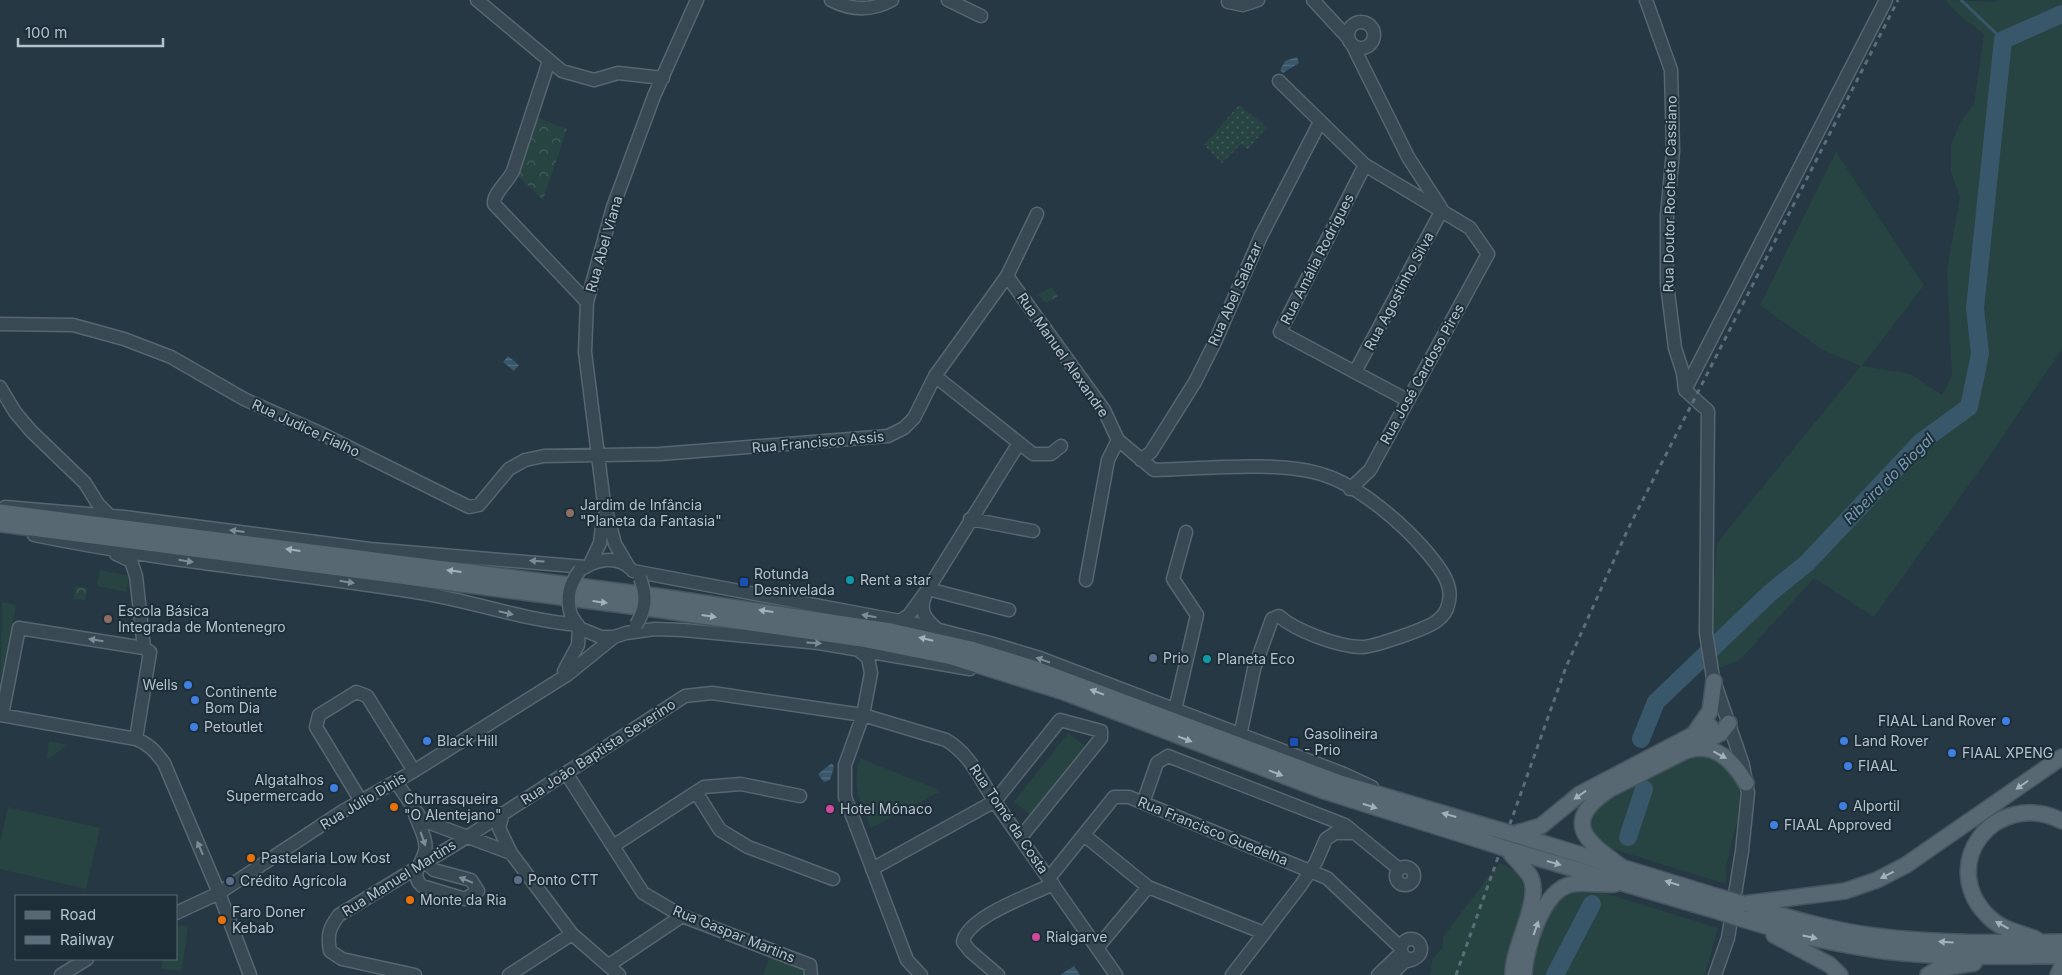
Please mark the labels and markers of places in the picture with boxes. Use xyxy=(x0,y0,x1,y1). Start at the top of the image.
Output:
place label: Jardim de Infância "Planeta da Fantasia" xyxy=(580,496,722,529)
marker: Jardim de Infância "Planeta da Fantasia" xyxy=(564,507,576,519)
place label: Rotunda Desnivelada xyxy=(754,565,835,598)
place label: Rent a star xyxy=(860,571,931,588)
marker: Rent a star xyxy=(844,574,856,586)
marker: Rotunda Desnivelada xyxy=(738,576,750,588)
place label: Escola Básica Integrada de Montenegro xyxy=(118,602,286,635)
marker: Escola Básica Integrada de Montenegro xyxy=(102,613,114,625)
place label: Prio xyxy=(1163,649,1189,666)
place label: Planeta Eco xyxy=(1217,650,1295,667)
marker: Prio xyxy=(1147,652,1159,664)
marker: Planeta Eco xyxy=(1201,653,1213,665)
place label: Wells xyxy=(143,676,178,693)
marker: Wells xyxy=(182,679,194,691)
place label: Continente Bom Dia xyxy=(205,683,277,716)
marker: Continente Bom Dia xyxy=(189,694,201,706)
place label: FIAAL Land Rover xyxy=(1878,712,1996,729)
marker: FIAAL Land Rover xyxy=(2000,715,2012,727)
place label: Petoutlet xyxy=(204,718,263,735)
marker: Petoutlet xyxy=(188,721,200,733)
place label: Gasolineira - Prio xyxy=(1304,725,1378,758)
place label: Black Hill xyxy=(437,732,498,749)
place label: Land Rover xyxy=(1854,732,1929,749)
marker: Black Hill xyxy=(421,735,433,747)
marker: Land Rover xyxy=(1838,735,1850,747)
marker: Gasolineira - Prio xyxy=(1288,736,1300,748)
place label: FIAAL XPENG xyxy=(1962,744,2053,761)
marker: FIAAL XPENG xyxy=(1946,747,1958,759)
place label: FIAAL xyxy=(1858,757,1898,774)
marker: FIAAL xyxy=(1842,760,1854,772)
place label: Algatalhos Supermercado xyxy=(226,771,324,804)
marker: Algatalhos Supermercado xyxy=(328,782,340,794)
place label: Churrasqueira "O Alentejano" xyxy=(404,790,502,823)
place label: Alportil xyxy=(1853,797,1900,814)
place label: Hotel Mónaco xyxy=(840,800,932,817)
marker: Alportil xyxy=(1837,800,1849,812)
marker: Churrasqueira "O Alentejano" xyxy=(388,801,400,813)
marker: Hotel Mónaco xyxy=(824,803,836,815)
place label: FIAAL Approved xyxy=(1784,816,1892,833)
marker: FIAAL Approved xyxy=(1768,819,1780,831)
place label: Pastelaria Low Kost xyxy=(261,849,391,866)
marker: Pastelaria Low Kost xyxy=(245,852,257,864)
place label: Ponto CTT xyxy=(528,871,599,888)
place label: Crédito Agrícola xyxy=(240,872,347,889)
marker: Ponto CTT xyxy=(512,874,524,886)
marker: Crédito Agrícola xyxy=(224,875,236,887)
place label: Monte da Ria xyxy=(420,891,507,908)
marker: Monte da Ria xyxy=(404,894,416,906)
place label: Faro Doner Kebab xyxy=(232,903,305,936)
marker: Faro Doner Kebab xyxy=(216,914,228,926)
place label: Rialgarve xyxy=(1046,928,1107,945)
marker: Rialgarve xyxy=(1030,931,1042,943)

